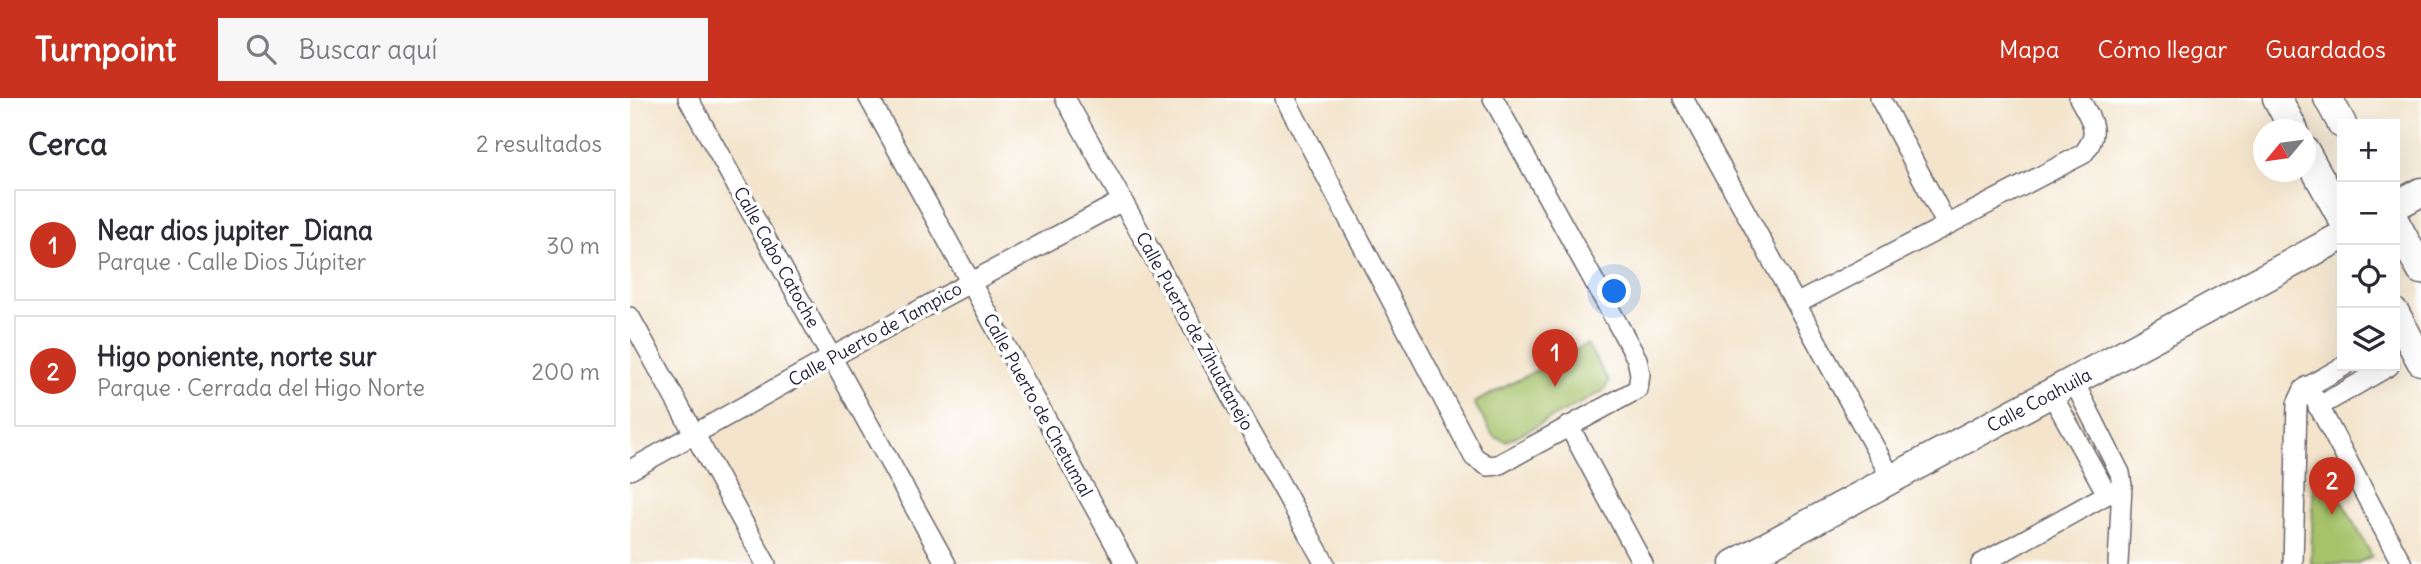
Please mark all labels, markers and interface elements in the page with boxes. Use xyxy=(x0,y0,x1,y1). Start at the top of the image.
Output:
search box xyxy=(218,18,708,81)
text: Turnpoint xyxy=(35,28,176,70)
icon: search xyxy=(242,30,280,68)
text: Buscar aquí xyxy=(298,33,437,66)
text: Mapa xyxy=(1999,34,2059,64)
text: Cómo llegar xyxy=(2097,34,2227,64)
text: Guardados xyxy=(2265,34,2386,64)
north arrow xyxy=(2253,119,2316,182)
map controls xyxy=(2337,119,2400,371)
button: + xyxy=(2337,119,2400,182)
text: Cerca xyxy=(28,125,107,163)
text: 2 resultados xyxy=(476,129,602,158)
street label: Calle Cabo Catoche xyxy=(729,182,825,332)
button: − xyxy=(2337,182,2400,245)
text: Near dios jupiter_Diana xyxy=(97,214,373,247)
street label: Calle Puerto de Zihuatanejo xyxy=(1131,228,1259,434)
text: 1 xyxy=(48,231,58,260)
text: 30 m xyxy=(546,231,600,260)
button: locate xyxy=(2337,245,2400,308)
text: Parque · Calle Dios Júpiter xyxy=(97,247,366,276)
your location xyxy=(1597,274,1631,308)
street label: Calle Puerto de Tampico xyxy=(784,277,966,391)
button: layers xyxy=(2337,308,2400,371)
street label: Calle Puerto de Chetumal xyxy=(978,309,1098,501)
pin: 1 xyxy=(1532,329,1578,387)
text: Higo poniente, norte sur xyxy=(97,340,377,373)
text: 2 xyxy=(47,357,59,386)
text: 200 m xyxy=(531,357,600,386)
street label: Calle Coahuila xyxy=(1983,363,2095,437)
text: Parque · Cerrada del Higo Norte xyxy=(97,373,425,402)
pin: 2 xyxy=(2309,457,2355,515)

